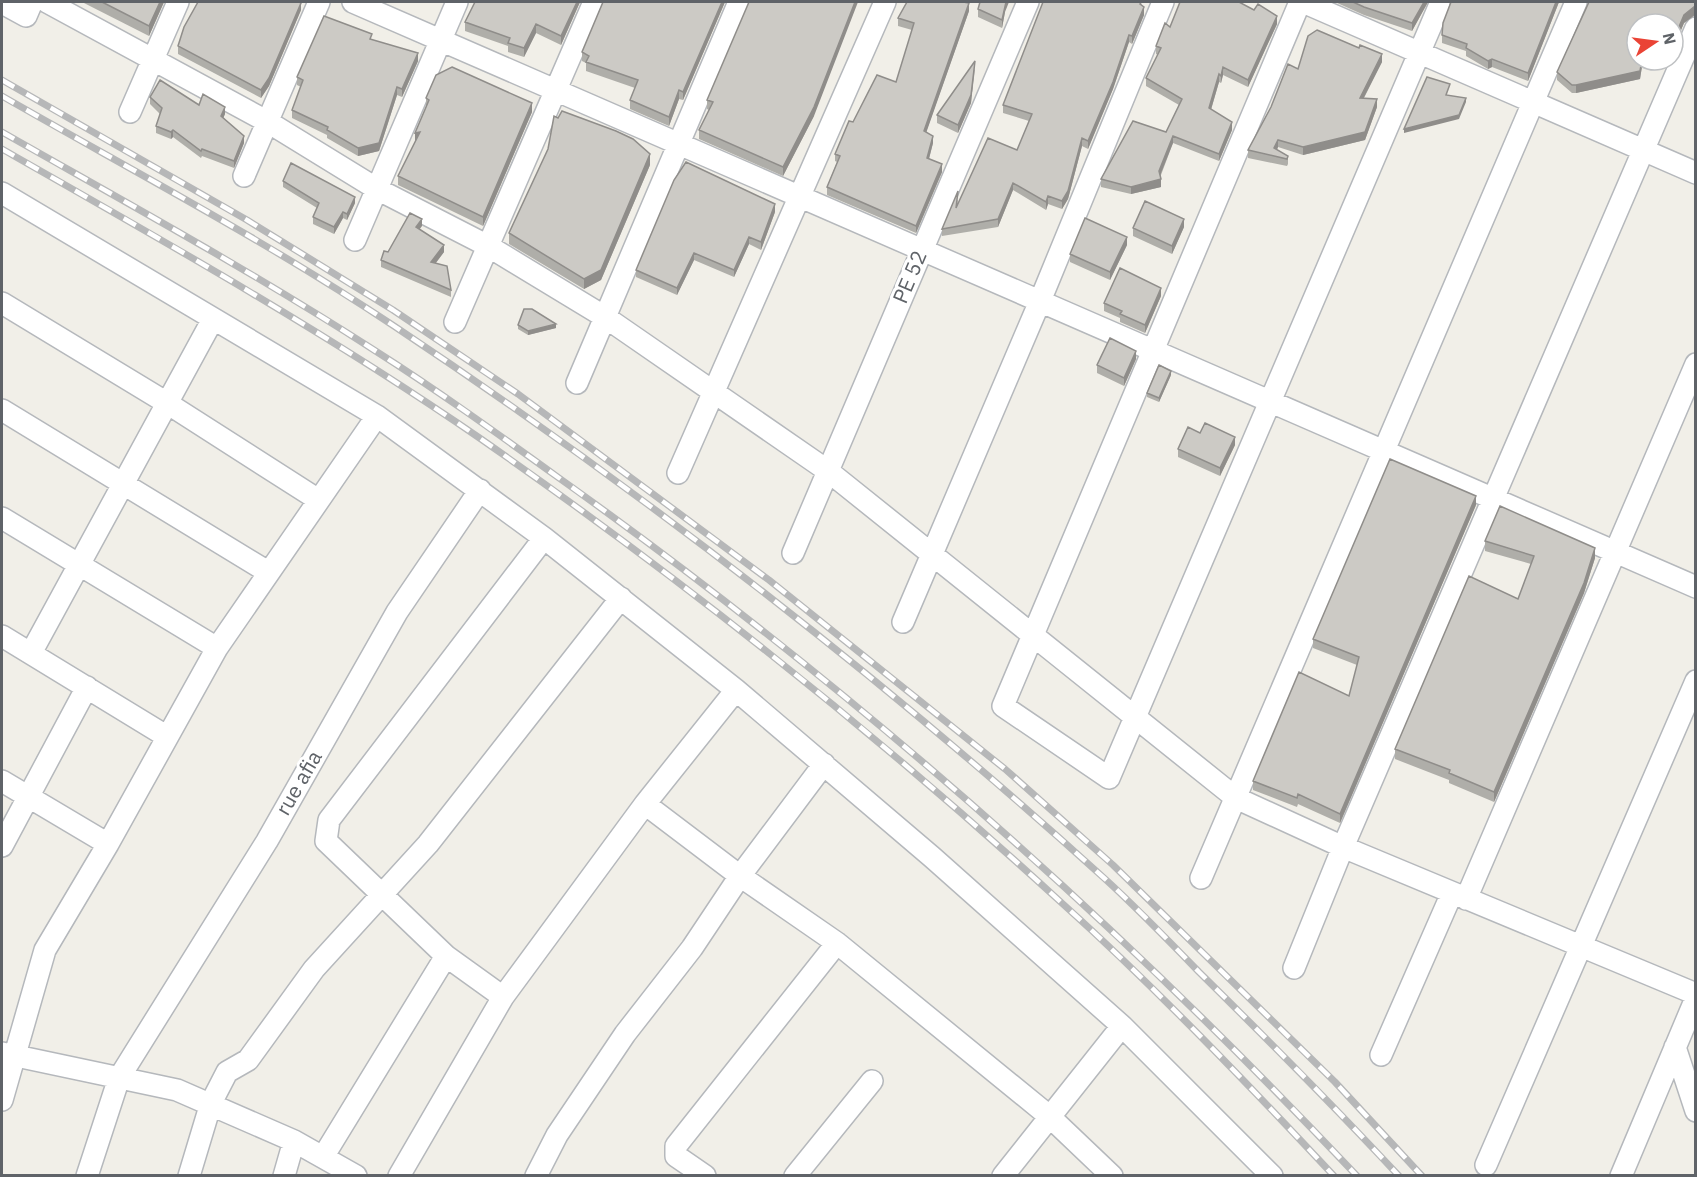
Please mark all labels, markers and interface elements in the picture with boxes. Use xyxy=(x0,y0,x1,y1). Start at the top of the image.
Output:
north arrow xyxy=(1625,12,1685,72)
text: N xyxy=(1659,31,1681,47)
street label: PE 52 xyxy=(885,246,933,307)
street label: rue afia xyxy=(268,745,328,820)

